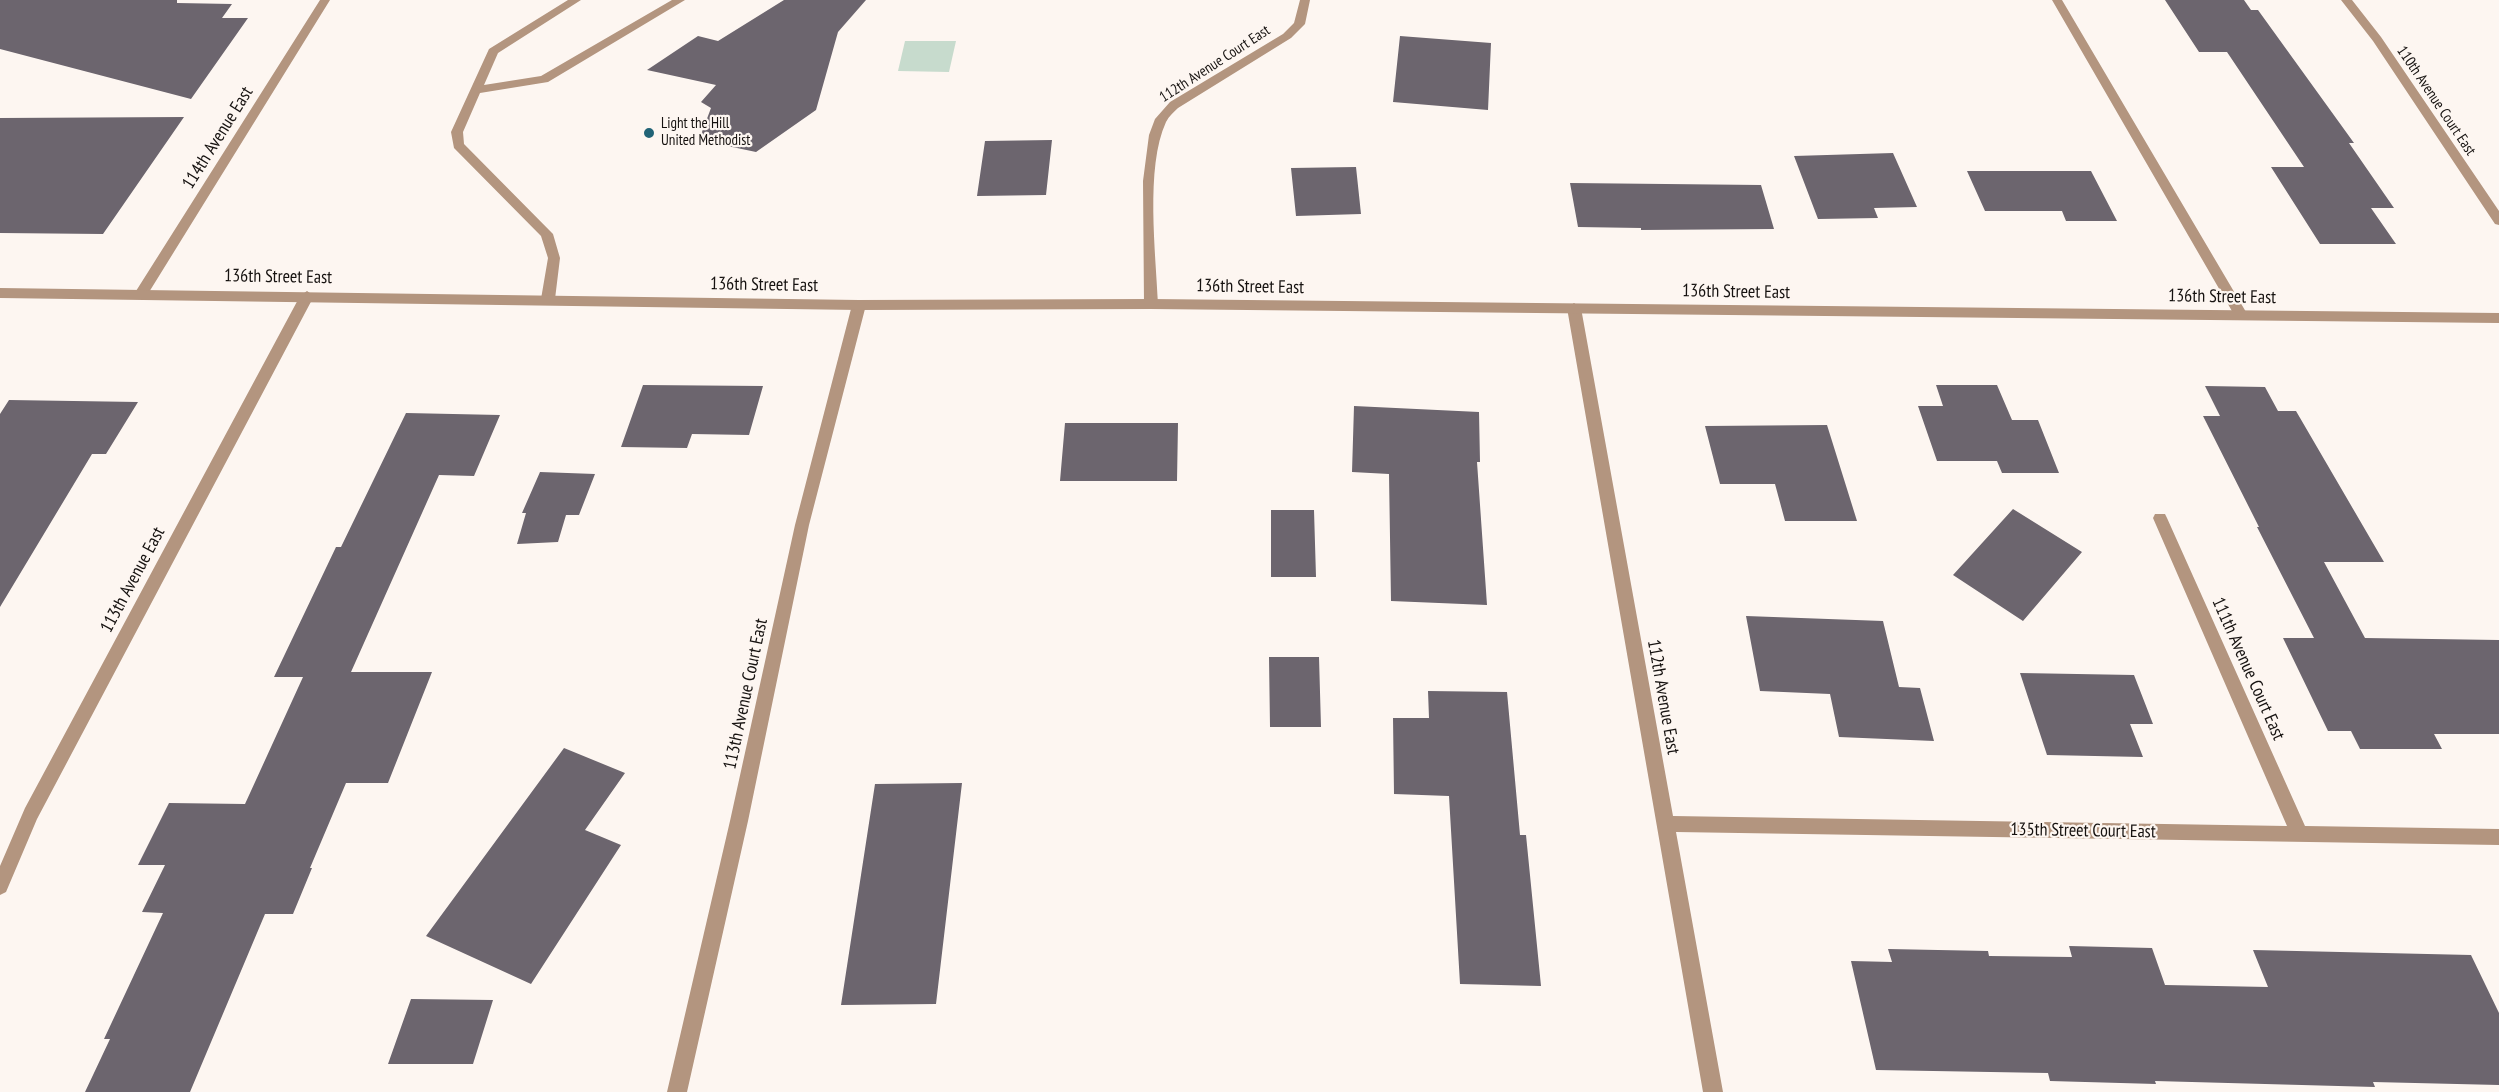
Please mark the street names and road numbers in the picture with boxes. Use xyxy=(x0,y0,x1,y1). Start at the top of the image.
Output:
street label: 112th Avenue Court East xyxy=(1156,22,1274,106)
street label: 110th Avenue Court East xyxy=(2393,43,2479,159)
street label: 114th Avenue East xyxy=(178,83,258,193)
street label: 136th Street East xyxy=(224,265,332,289)
street label: 136th Street East xyxy=(710,273,818,297)
street label: 136th Street East xyxy=(1196,275,1304,299)
street label: 136th Street East xyxy=(1682,280,1790,304)
street label: 136th Street East xyxy=(2168,285,2276,309)
street label: 113th Avenue East xyxy=(96,524,170,636)
street label: 111th Avenue Court East xyxy=(2207,594,2289,744)
street label: 113th Avenue Court East xyxy=(719,617,773,771)
street label: 112th Avenue East xyxy=(1642,638,1684,756)
street label: 135th Street Court East xyxy=(2010,819,2156,843)

